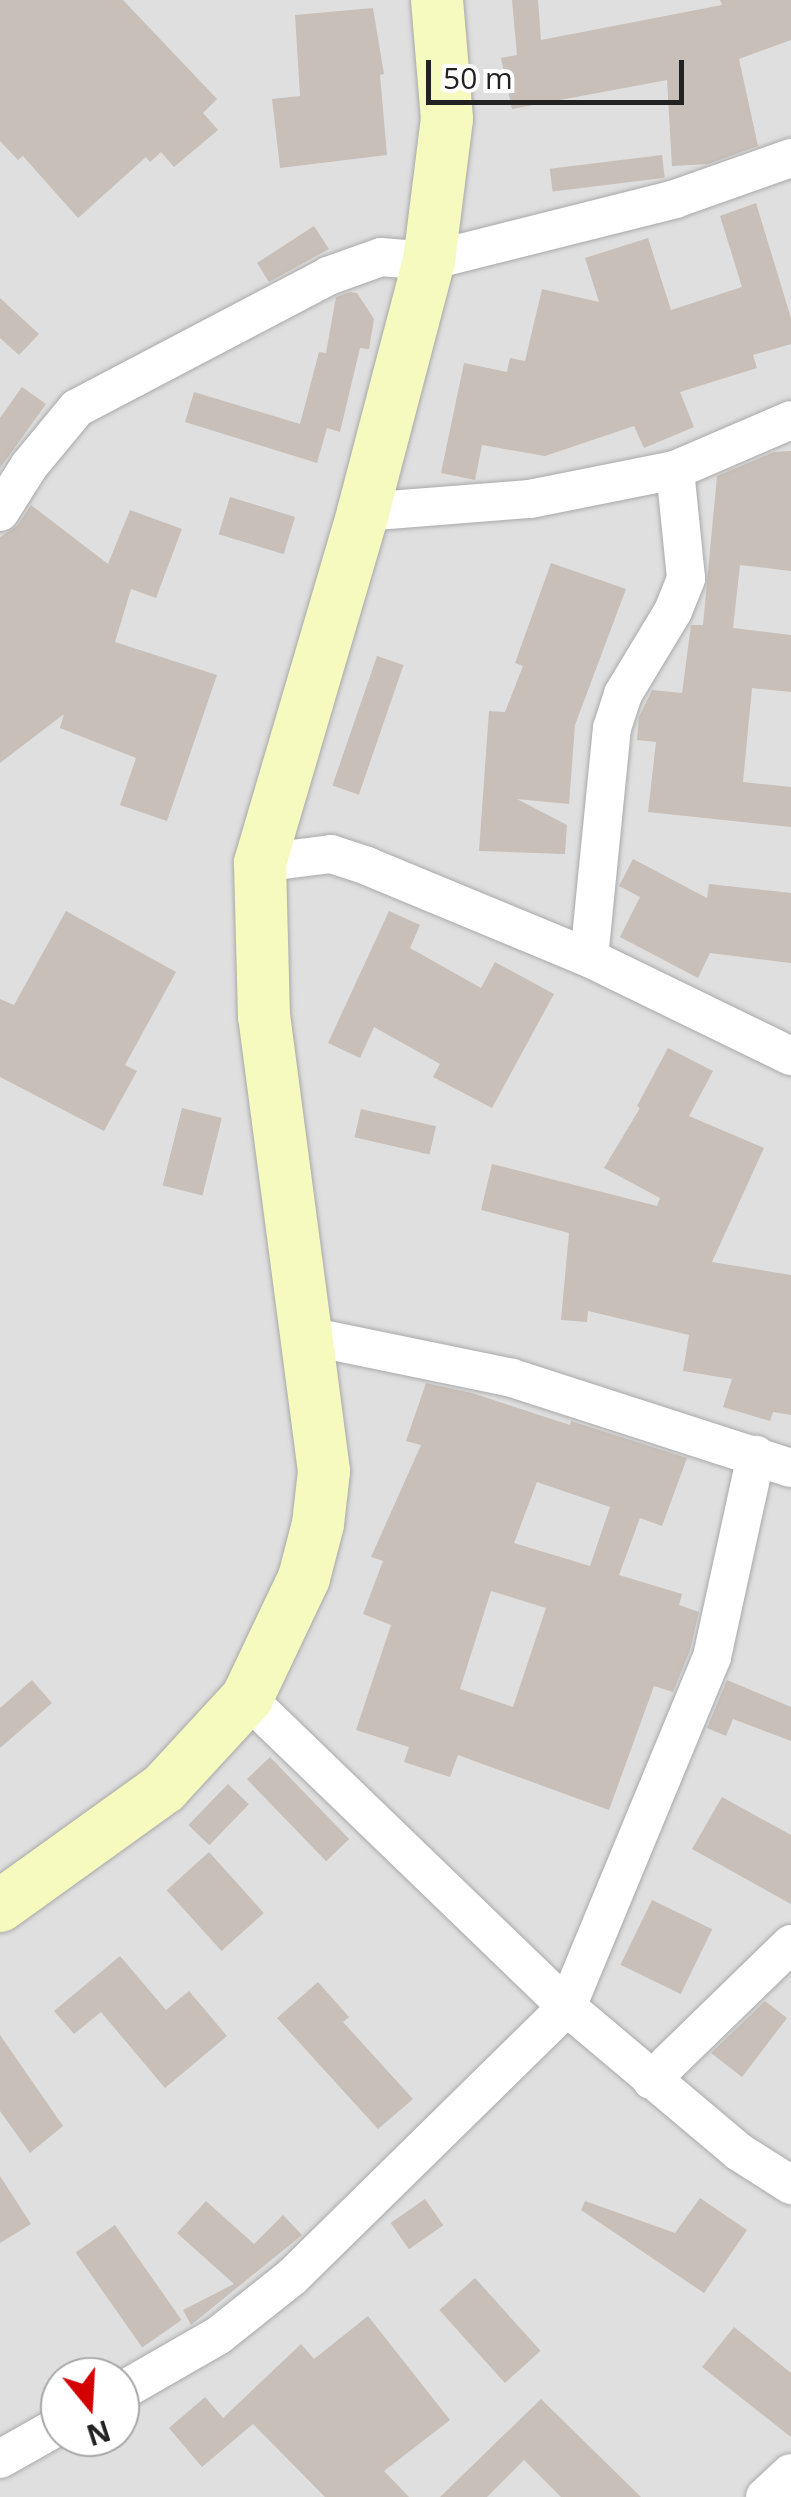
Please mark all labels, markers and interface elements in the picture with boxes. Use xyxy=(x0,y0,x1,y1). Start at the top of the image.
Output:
scale bar xyxy=(431,40,688,102)
text: 50 m xyxy=(443,57,513,98)
north arrow xyxy=(40,2357,140,2457)
text: N xyxy=(82,2412,115,2455)

